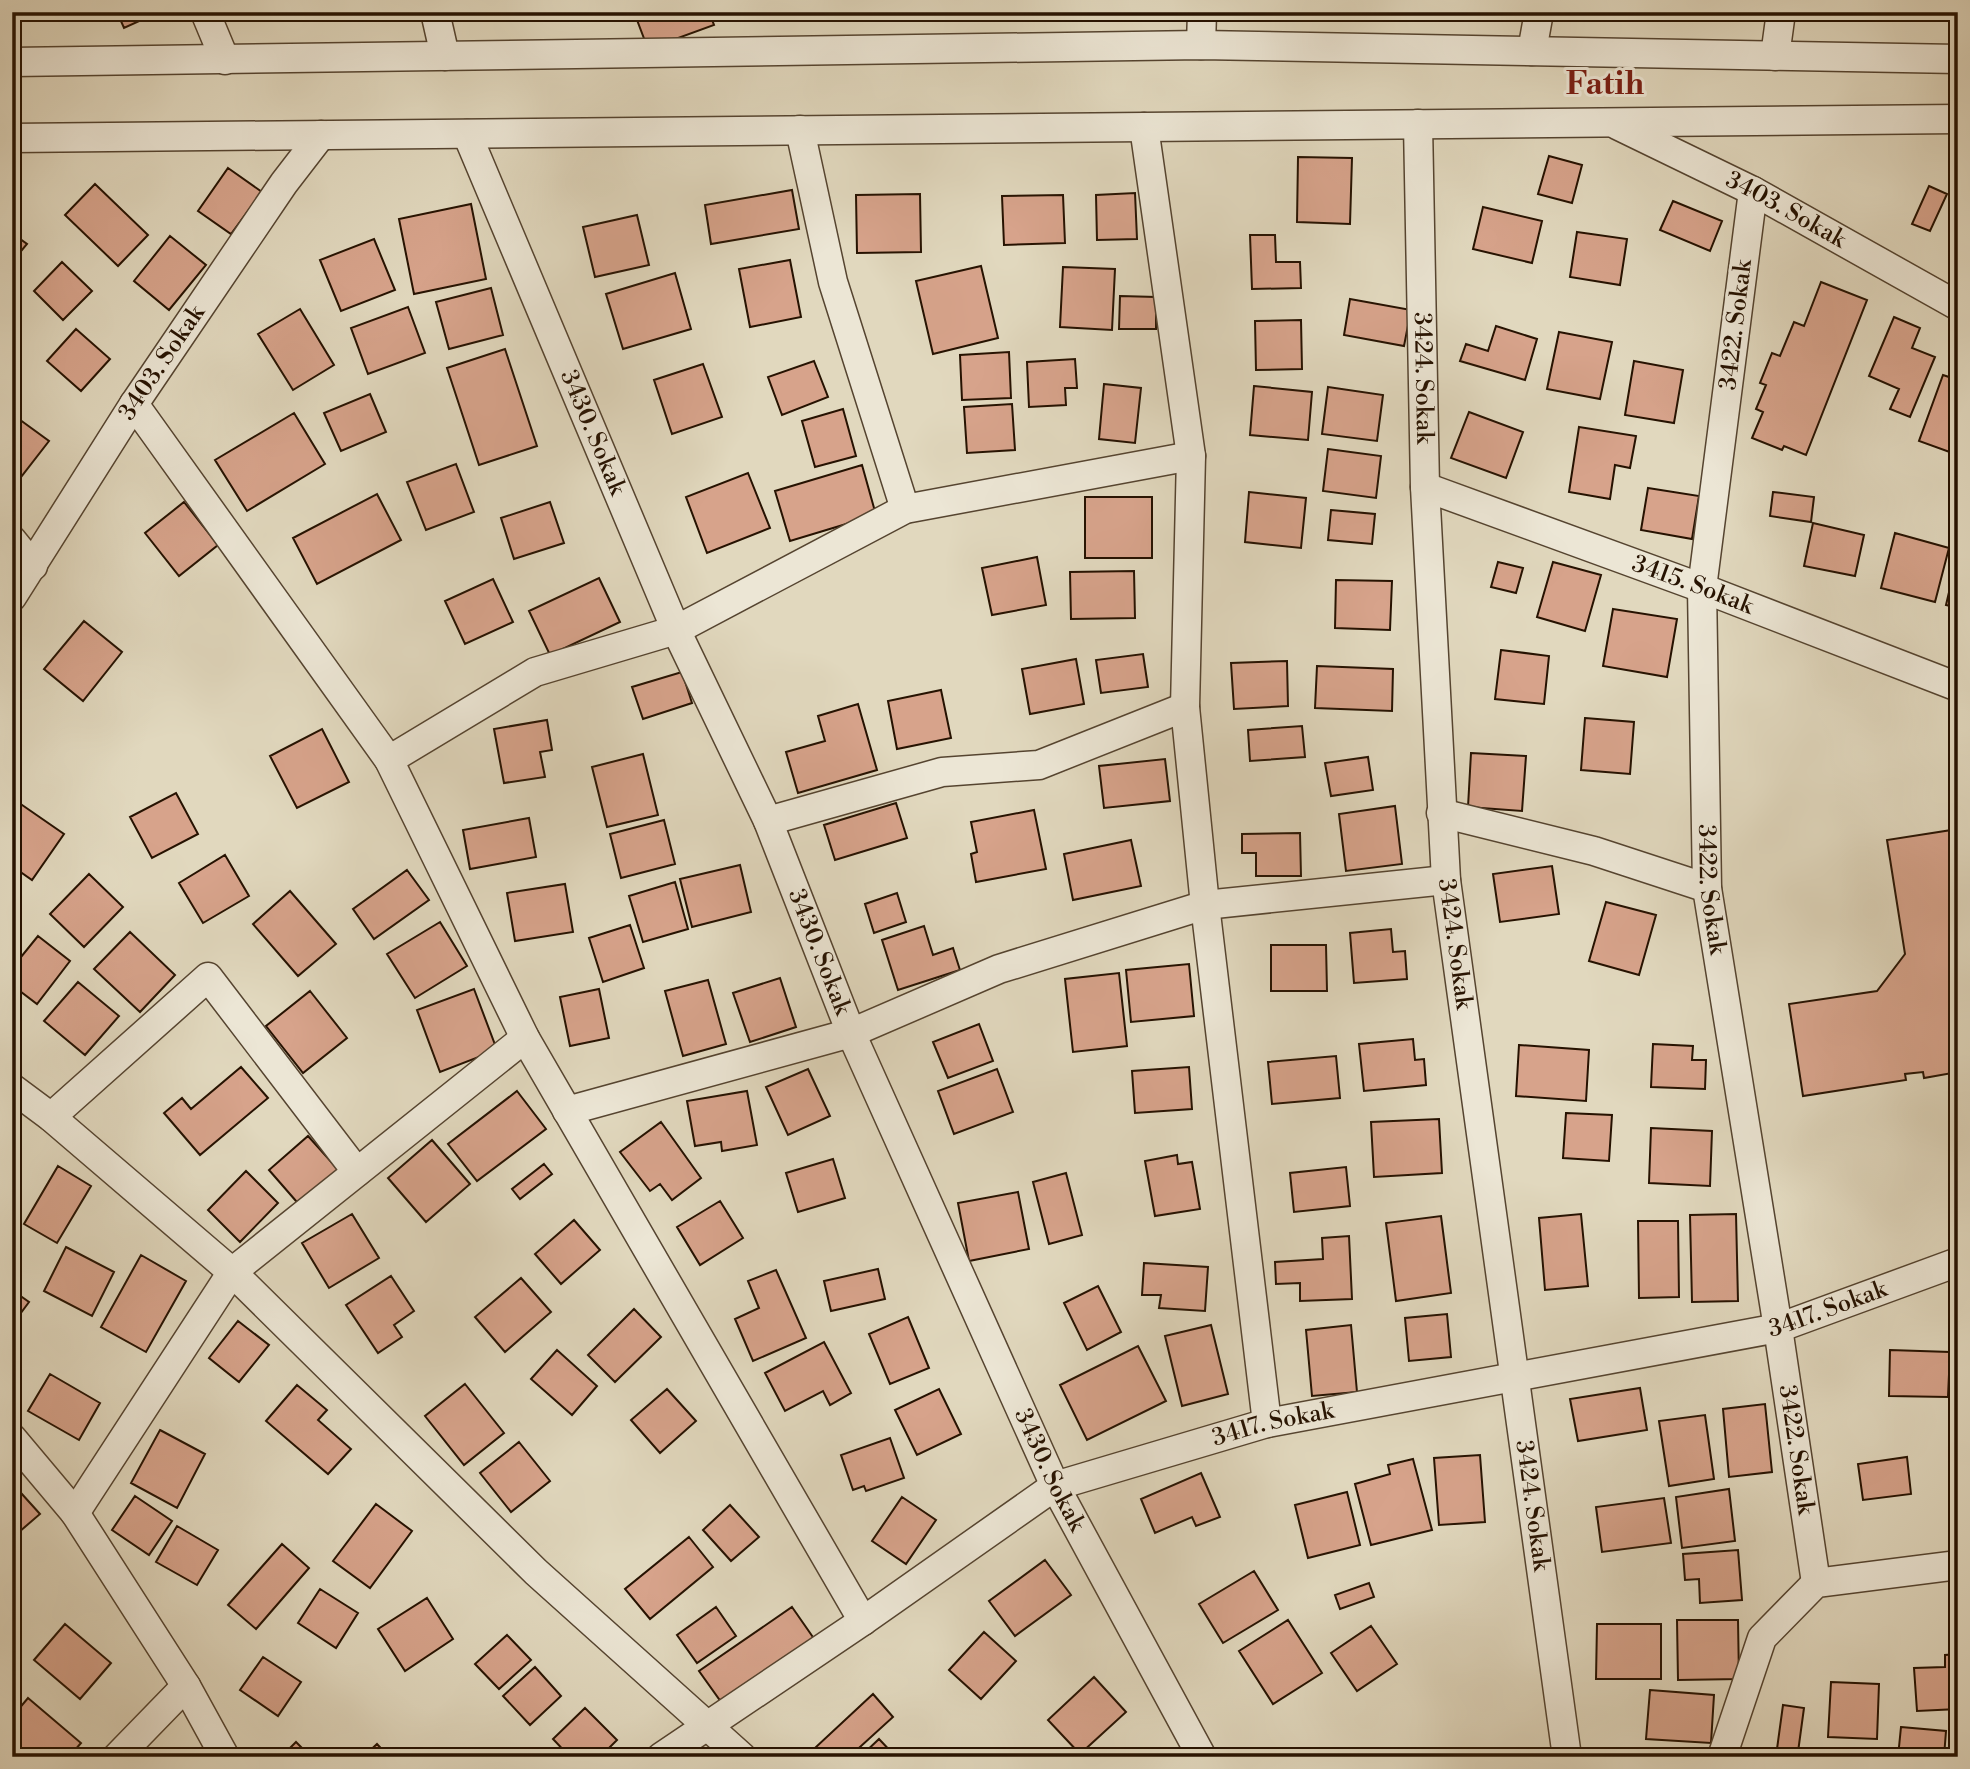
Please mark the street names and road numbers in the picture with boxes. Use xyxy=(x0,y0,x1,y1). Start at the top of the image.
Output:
street label: 3403. Sokak xyxy=(1721,165,1853,256)
street label: 3422. Sokak xyxy=(1713,257,1759,392)
street label: 3403. Sokak xyxy=(112,298,212,426)
street label: 3424. Sokak xyxy=(1407,312,1439,446)
street label: 3430. Sokak xyxy=(553,366,633,501)
street label: 3415. Sokak xyxy=(1628,549,1759,622)
street label: 3422. Sokak xyxy=(1691,824,1733,958)
street label: 3424. Sokak xyxy=(1431,876,1479,1013)
street label: 3430. Sokak xyxy=(781,885,858,1021)
street label: 3417. Sokak xyxy=(1766,1274,1892,1344)
street label: 3422. Sokak xyxy=(1772,1383,1821,1518)
street label: 3417. Sokak xyxy=(1209,1396,1338,1453)
street label: 3430. Sokak xyxy=(1007,1404,1093,1538)
street label: 3424. Sokak xyxy=(1508,1438,1556,1574)

